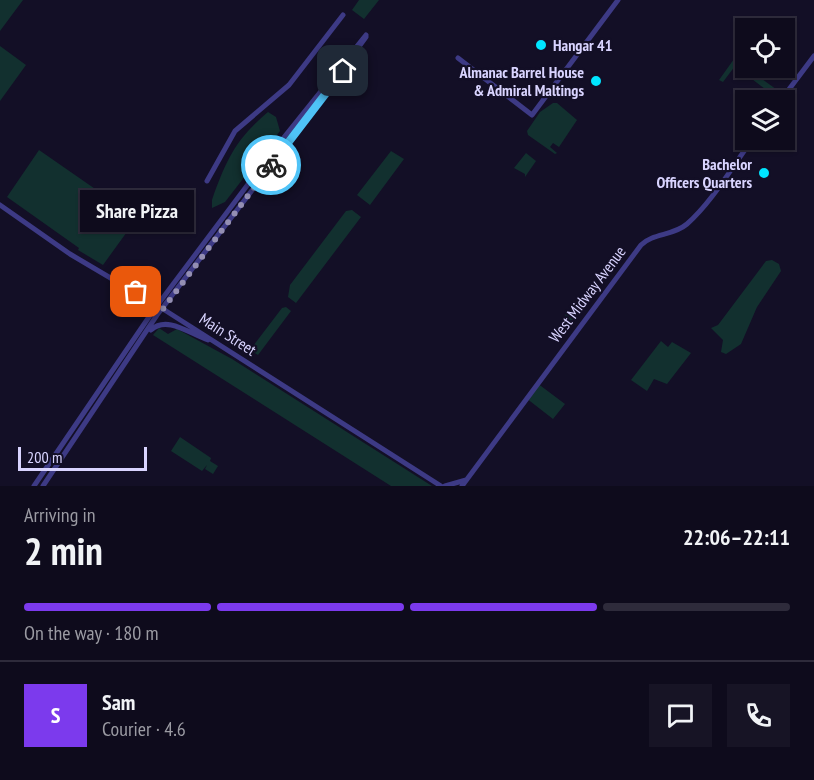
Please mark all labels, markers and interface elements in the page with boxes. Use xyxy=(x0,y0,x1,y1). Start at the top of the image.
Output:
map controls xyxy=(735,18,795,150)
button: locate xyxy=(735,18,795,78)
place label: Hangar 41 xyxy=(553,35,612,55)
marker: Hangar 41 xyxy=(534,38,548,52)
pin xyxy=(317,45,368,96)
icon: home xyxy=(326,54,359,87)
place label: Almanac Barrel House & Admiral Maltings xyxy=(458,62,584,100)
marker: Almanac Barrel House & Admiral Maltings xyxy=(589,74,603,88)
button: layers xyxy=(735,90,795,150)
courier xyxy=(241,135,301,195)
icon: bike xyxy=(255,149,288,182)
place label: Bachelor Officers Quarters xyxy=(656,154,752,192)
marker: Bachelor Officers Quarters xyxy=(757,166,771,180)
callout: Share Pizza xyxy=(79,190,193,232)
text: Share Pizza xyxy=(96,198,178,224)
street label: West Midway Avenue xyxy=(544,242,630,346)
pin xyxy=(110,266,161,317)
icon: bag xyxy=(119,275,152,308)
street label: Main Street xyxy=(196,308,261,360)
scale bar xyxy=(18,444,147,472)
text: 200 m xyxy=(27,447,62,467)
text: Arriving in xyxy=(24,502,96,528)
text: 22:06–22:11 xyxy=(683,523,790,551)
text: 2 min xyxy=(24,525,103,576)
text: On the way · 180 m xyxy=(24,620,159,646)
button: chat xyxy=(649,684,712,747)
button: phone xyxy=(727,684,790,747)
text: Sam xyxy=(102,688,135,716)
text: S xyxy=(51,701,60,729)
text: Courier · 4.6 xyxy=(102,716,186,742)

